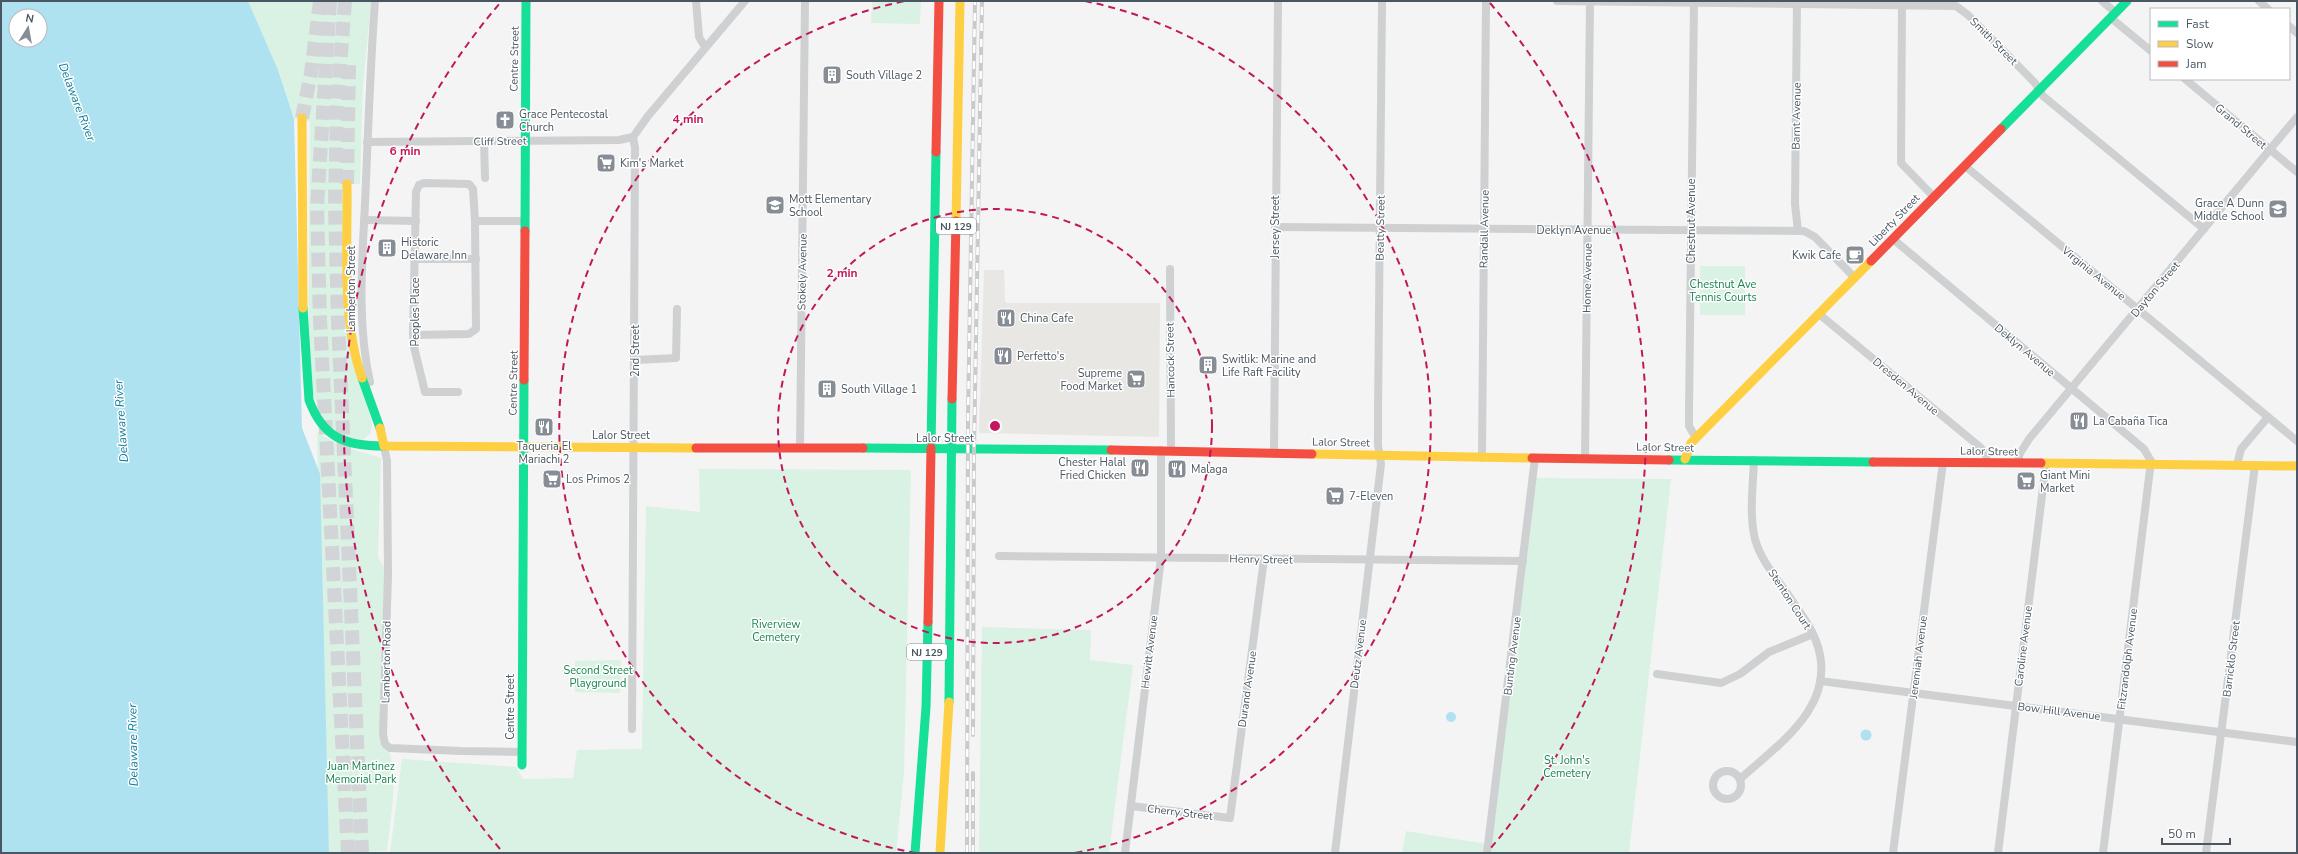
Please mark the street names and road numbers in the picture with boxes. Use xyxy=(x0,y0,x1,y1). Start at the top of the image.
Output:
street label: Smith Street xyxy=(1967,14,2021,69)
street label: Centre Street xyxy=(506,26,523,92)
street label: Barnt Avenue xyxy=(1788,82,1805,150)
street label: Grand Street xyxy=(2212,100,2270,153)
street label: Cliff Street xyxy=(473,134,527,149)
street label: Chestnut Avenue xyxy=(1684,178,1699,264)
street label: Randall Avenue xyxy=(1476,190,1493,268)
street label: Liberty Street xyxy=(1866,191,1923,250)
street label: Jersey Street xyxy=(1268,195,1283,259)
street label: Beatty Street xyxy=(1372,195,1389,261)
road number: NJ 129 xyxy=(936,218,976,234)
street label: Deklyn Avenue xyxy=(1537,223,1612,238)
street label: Stokely Avenue xyxy=(794,233,811,311)
street label: Virginia Avenue xyxy=(2058,242,2129,304)
street label: Home Avenue xyxy=(1579,243,1596,313)
street label: Lamberton Street xyxy=(344,245,359,332)
street label: Dayton Street xyxy=(2128,258,2183,320)
street label: Peoples Place xyxy=(408,277,423,347)
street label: Deklyn Avenue xyxy=(1991,321,2058,380)
street label: Hancock Street xyxy=(1162,322,1179,398)
street label: 2nd Street xyxy=(628,325,643,377)
street label: Centre Street xyxy=(505,350,522,416)
street label: Dresden Avenue xyxy=(1869,354,1942,419)
street label: Lalor Street xyxy=(592,428,650,443)
street label: Lalor Street xyxy=(916,431,974,446)
street label: Lalor Street xyxy=(1312,434,1370,451)
street label: Lalor Street xyxy=(1636,439,1694,456)
street label: Lalor Street xyxy=(1960,443,2018,460)
street label: Henry Street xyxy=(1229,551,1293,568)
street label: Stenton Court xyxy=(1764,566,1815,632)
street label: Caroline Avenue xyxy=(2011,605,2036,687)
street label: Fitzrandolph Avenue xyxy=(2114,607,2141,711)
street label: Hewitt Avenue xyxy=(1138,614,1161,690)
street label: Jeremiah Avenue xyxy=(1906,615,1931,700)
street label: Bunting Avenue xyxy=(1500,616,1525,696)
street label: Deutz Avenue xyxy=(1347,619,1370,689)
street label: Barricklo Street xyxy=(2219,620,2244,698)
street label: Lamberton Road xyxy=(378,621,395,703)
road number: NJ 129 xyxy=(907,644,947,660)
street label: Durand Avenue xyxy=(1235,650,1260,728)
street label: Centre Street xyxy=(503,674,518,740)
street label: Bow Hill Avenue xyxy=(2017,699,2101,724)
street label: Cherry Street xyxy=(1146,801,1214,824)

